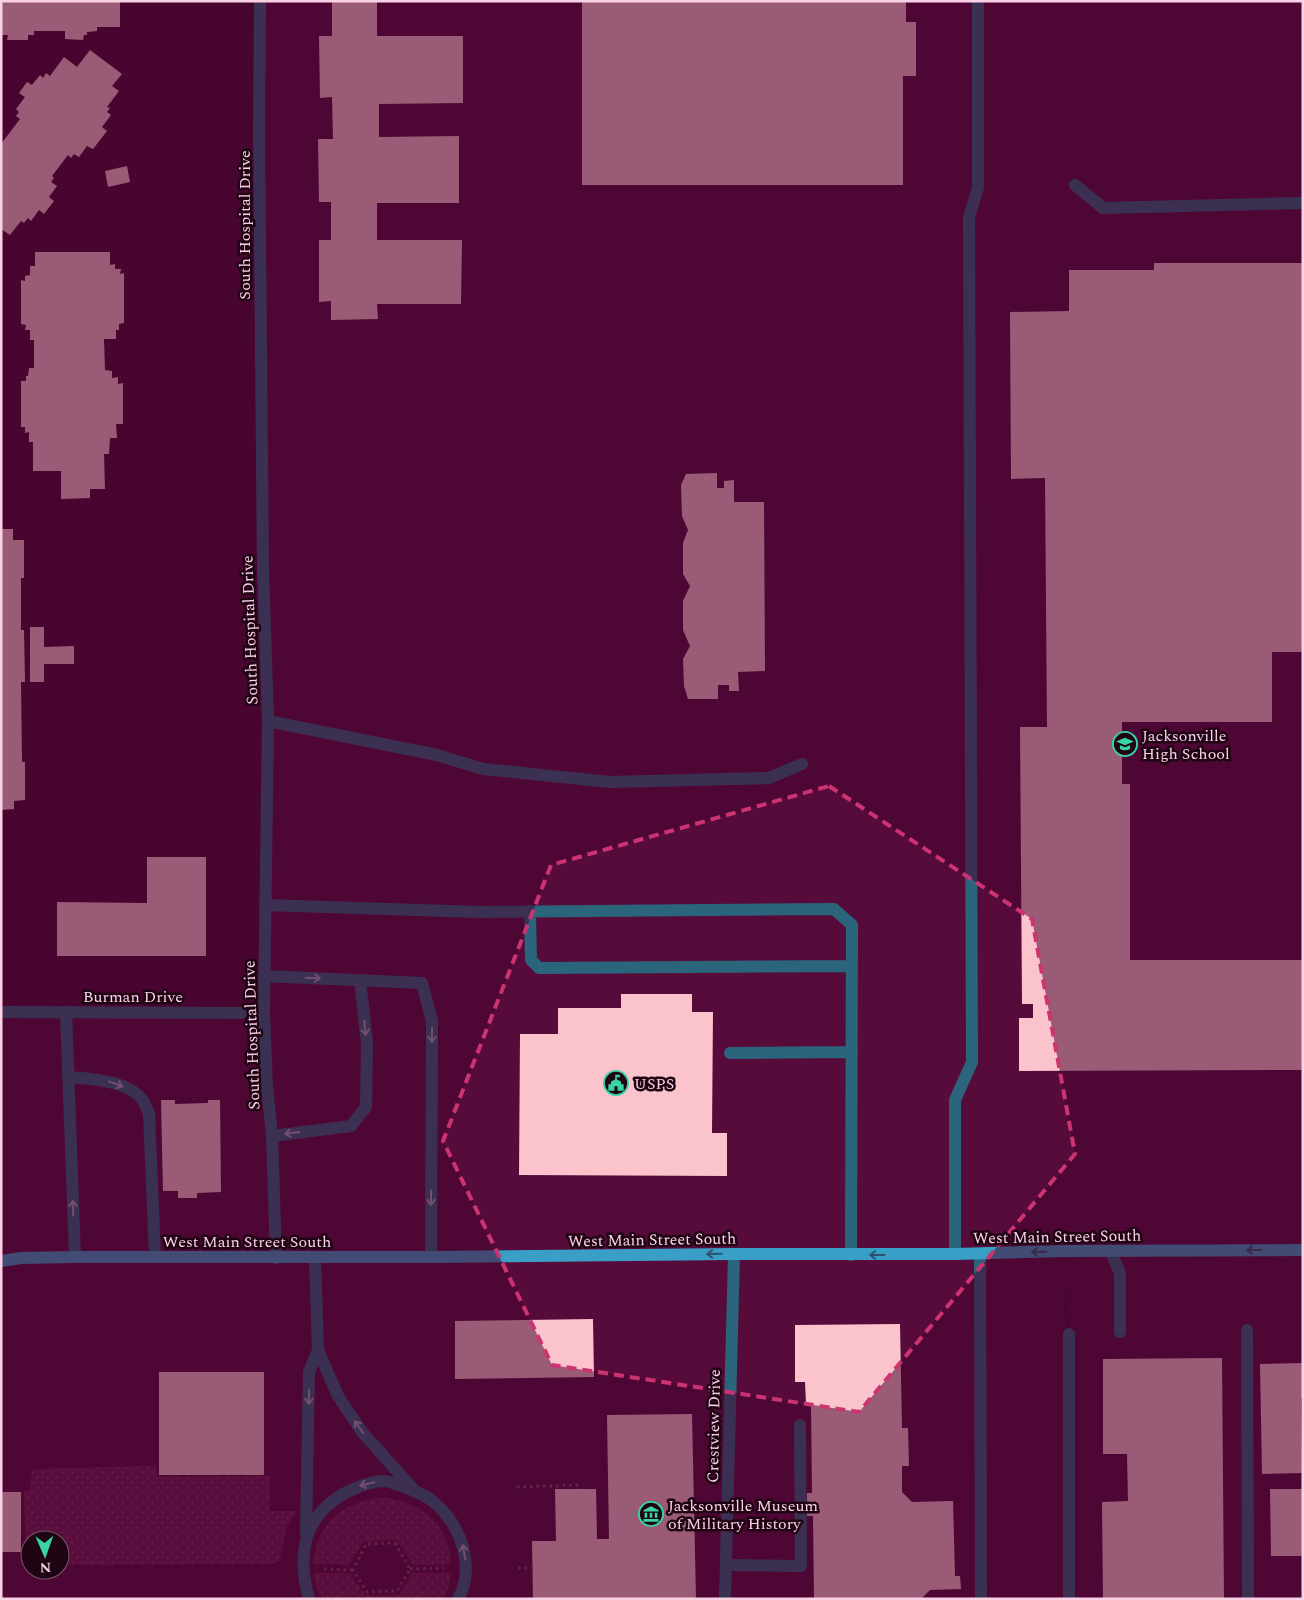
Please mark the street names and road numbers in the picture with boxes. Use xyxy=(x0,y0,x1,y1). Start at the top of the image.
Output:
street label: South Hospital Drive xyxy=(233,150,257,300)
street label: South Hospital Drive xyxy=(235,555,265,705)
street label: South Hospital Drive xyxy=(237,960,267,1110)
street label: Burman Drive xyxy=(83,985,183,1009)
street label: West Main Street South xyxy=(973,1224,1141,1250)
street label: West Main Street South xyxy=(568,1227,736,1253)
street label: West Main Street South xyxy=(163,1230,331,1254)
street label: Crestview Drive xyxy=(701,1369,727,1483)

